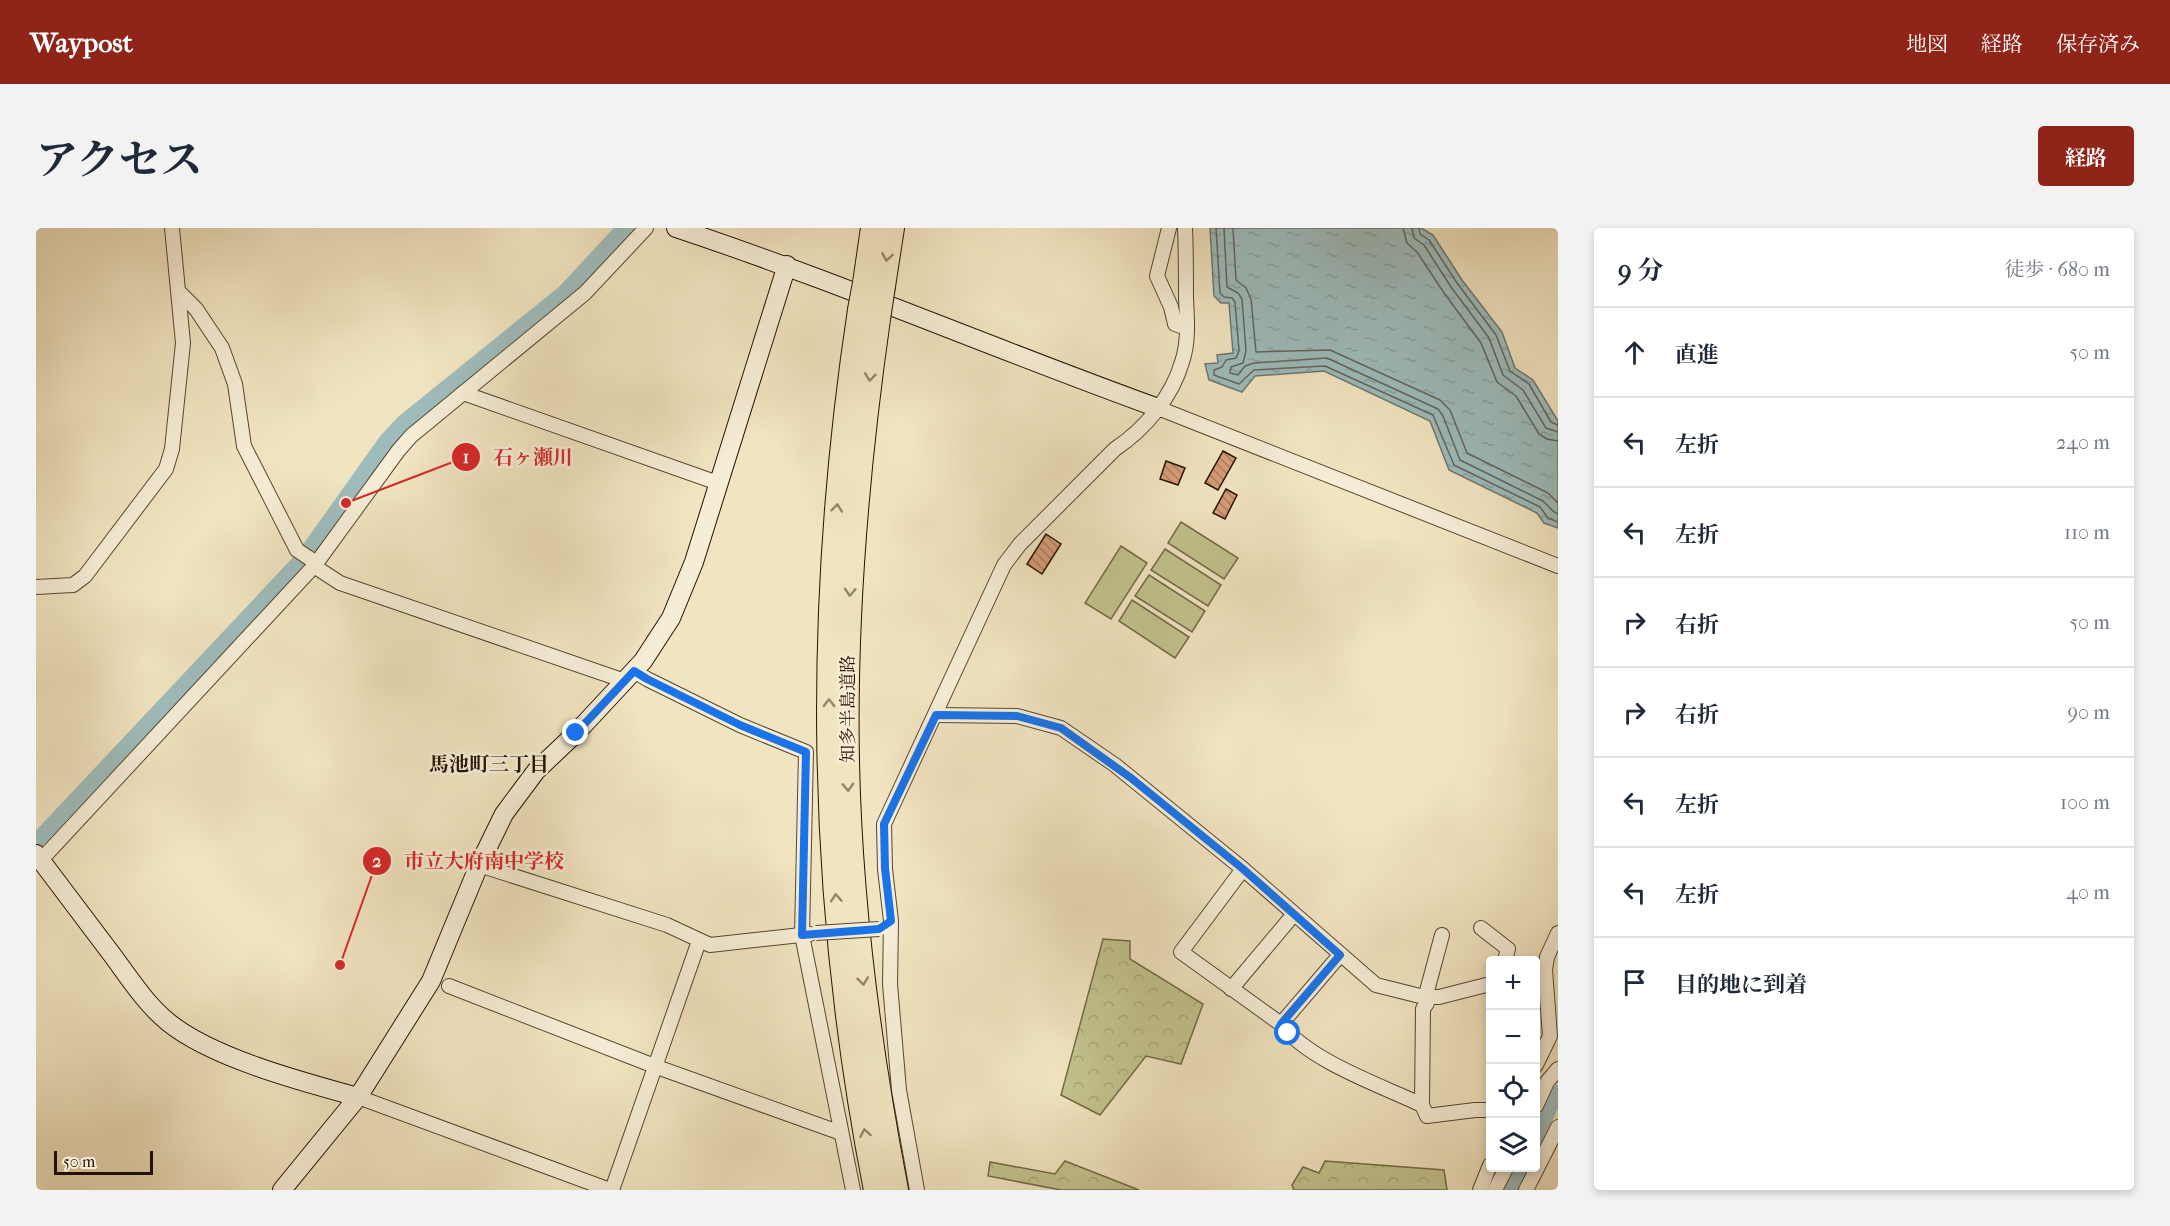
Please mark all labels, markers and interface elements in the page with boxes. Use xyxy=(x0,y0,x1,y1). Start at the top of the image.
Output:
text: Waypost xyxy=(30,26,133,59)
text: 地図 xyxy=(1906,32,1948,56)
text: 経路 xyxy=(1981,32,2023,56)
text: 保存済み xyxy=(2056,32,2140,56)
button: 経路 xyxy=(2038,126,2134,186)
text: アクセス xyxy=(36,136,203,185)
one-way arrow xyxy=(882,252,894,262)
text: 9 分 xyxy=(1618,255,1663,286)
text: 徒歩 · 680 m xyxy=(2005,258,2110,281)
icon: ahead xyxy=(1618,336,1651,369)
text: 50 m xyxy=(2069,341,2110,364)
text: 直進 xyxy=(1675,342,1719,368)
one-way arrow xyxy=(864,372,877,381)
icon: left xyxy=(1618,426,1651,459)
text: 240 m xyxy=(2056,431,2110,454)
text: 左折 xyxy=(1675,432,1719,458)
callout: 石ヶ瀬川 xyxy=(451,438,585,476)
text: 石ヶ瀬川 xyxy=(493,446,573,469)
text: 1 xyxy=(463,447,469,468)
one-way arrow xyxy=(830,503,843,513)
icon: left xyxy=(1618,516,1651,549)
text: 110 m xyxy=(2064,521,2110,544)
text: 左折 xyxy=(1675,522,1719,548)
one-way arrow xyxy=(844,587,857,596)
icon: right xyxy=(1618,606,1651,639)
text: 50 m xyxy=(2069,611,2110,634)
text: 右折 xyxy=(1675,612,1719,638)
street label: 知多半島道路 xyxy=(838,655,859,763)
icon: right xyxy=(1618,696,1651,729)
one-way arrow xyxy=(823,698,835,707)
text: 90 m xyxy=(2068,701,2110,724)
text: 右折 xyxy=(1675,702,1719,728)
route end xyxy=(562,719,588,745)
district label: 馬池町三丁目 xyxy=(429,753,549,776)
one-way arrow xyxy=(842,782,855,791)
icon: left xyxy=(1618,786,1651,819)
text: 100 m xyxy=(2060,791,2110,814)
text: 左折 xyxy=(1675,792,1719,818)
callout: 市立大府南中学校 xyxy=(362,842,576,880)
text: 市立大府南中学校 xyxy=(404,850,564,873)
text: 2 xyxy=(372,851,382,872)
icon: left xyxy=(1618,876,1651,909)
text: 40 m xyxy=(2066,881,2110,904)
text: 左折 xyxy=(1675,882,1719,908)
one-way arrow xyxy=(829,893,842,902)
map controls xyxy=(1486,956,1540,1172)
button: + xyxy=(1486,956,1540,1010)
icon: arrive xyxy=(1618,966,1651,999)
text: 目的地に到着 xyxy=(1675,972,1807,998)
one-way arrow xyxy=(856,977,868,986)
button: − xyxy=(1486,1010,1540,1064)
route start xyxy=(1274,1019,1300,1045)
button: locate xyxy=(1486,1064,1540,1118)
button: layers xyxy=(1486,1118,1540,1172)
one-way arrow xyxy=(859,1128,872,1138)
scale bar xyxy=(54,1148,153,1176)
text: 50 m xyxy=(63,1152,95,1171)

